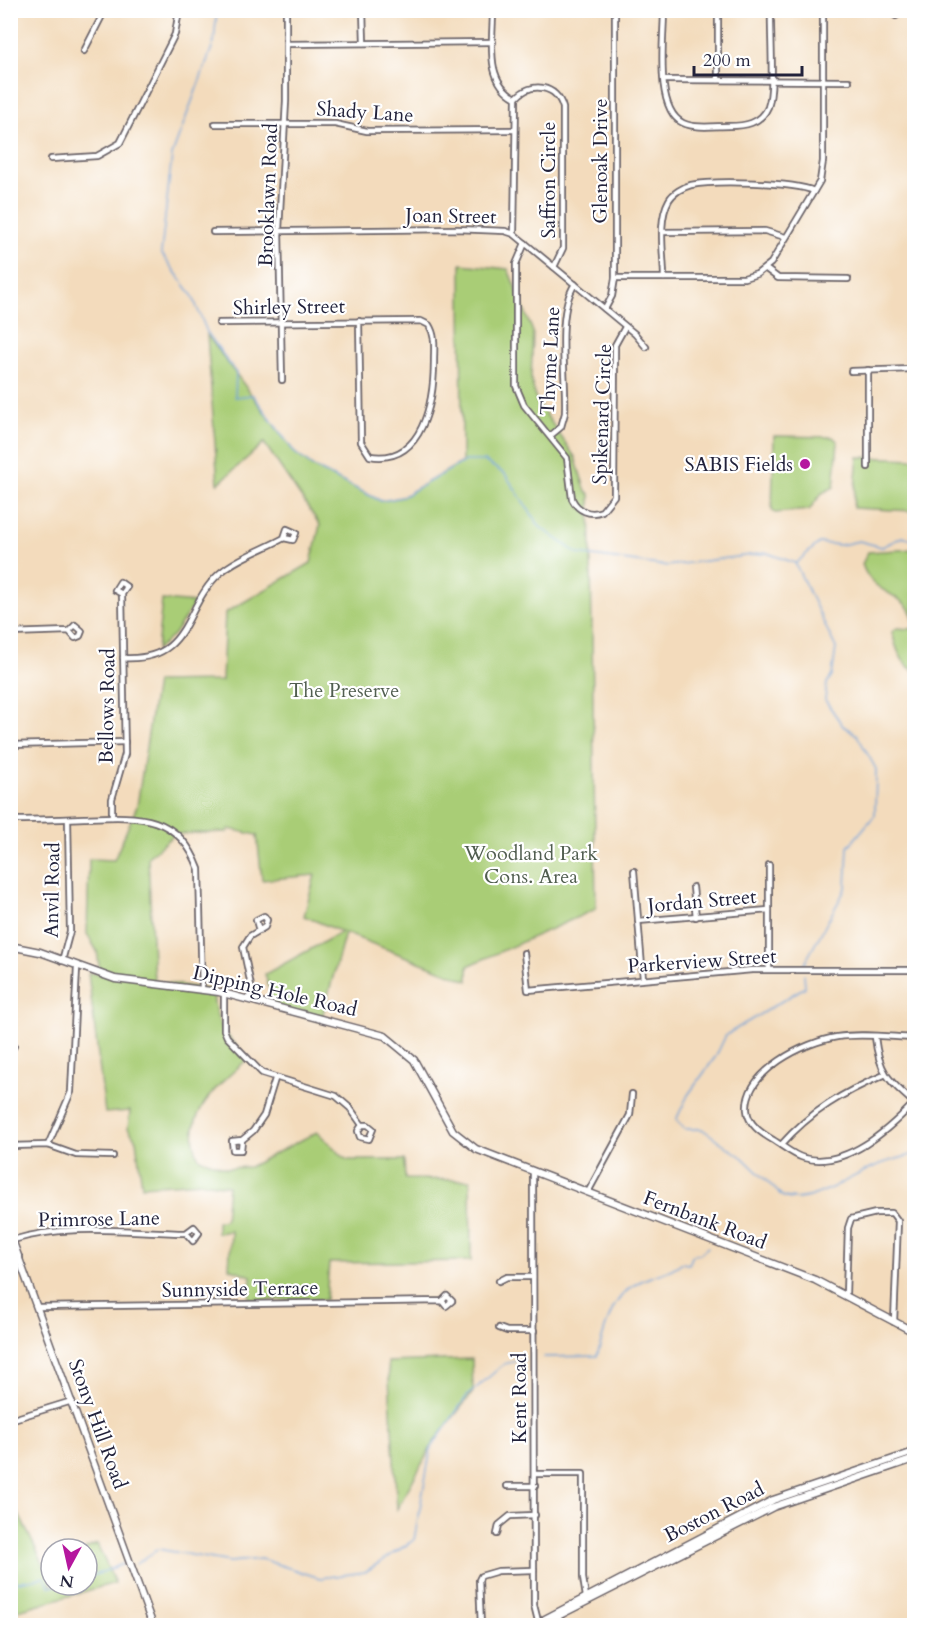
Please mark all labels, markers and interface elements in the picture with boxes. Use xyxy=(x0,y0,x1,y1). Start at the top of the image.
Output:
scale bar xyxy=(694,39,802,77)
text: 200 m xyxy=(703,48,751,73)
street label: Shady Lane xyxy=(315,95,415,129)
street label: Glenoak Drive xyxy=(587,98,614,224)
street label: Saffron Circle xyxy=(535,121,562,239)
street label: Brooklawn Road xyxy=(252,122,284,267)
street label: Joan Street xyxy=(402,202,497,230)
street label: Shirley Street xyxy=(233,293,346,321)
street label: Thyme Lane xyxy=(534,306,566,416)
street label: Spikenard Circle xyxy=(586,343,618,485)
place label: SABIS Fields xyxy=(684,451,793,478)
marker: SABIS Fields xyxy=(798,457,812,471)
street label: Bellows Road xyxy=(92,648,122,764)
park label: The Preserve xyxy=(289,677,399,704)
park label: Woodland Park Cons. Area xyxy=(463,840,598,890)
street label: Anvil Road xyxy=(38,842,66,938)
street label: Jordan Street xyxy=(644,883,758,919)
street label: Parkerview Street xyxy=(627,942,778,980)
street label: Dipping Hole Road xyxy=(190,959,360,1023)
street label: Fernbank Road xyxy=(640,1184,771,1256)
street label: Primrose Lane xyxy=(38,1204,160,1234)
street label: Sunnyside Terrace xyxy=(161,1274,319,1304)
street label: Kent Road xyxy=(506,1352,533,1443)
street label: Stony Hill Road xyxy=(62,1355,134,1493)
street label: Boston Road xyxy=(659,1475,769,1549)
north arrow xyxy=(39,1537,99,1597)
text: N xyxy=(59,1569,75,1593)

